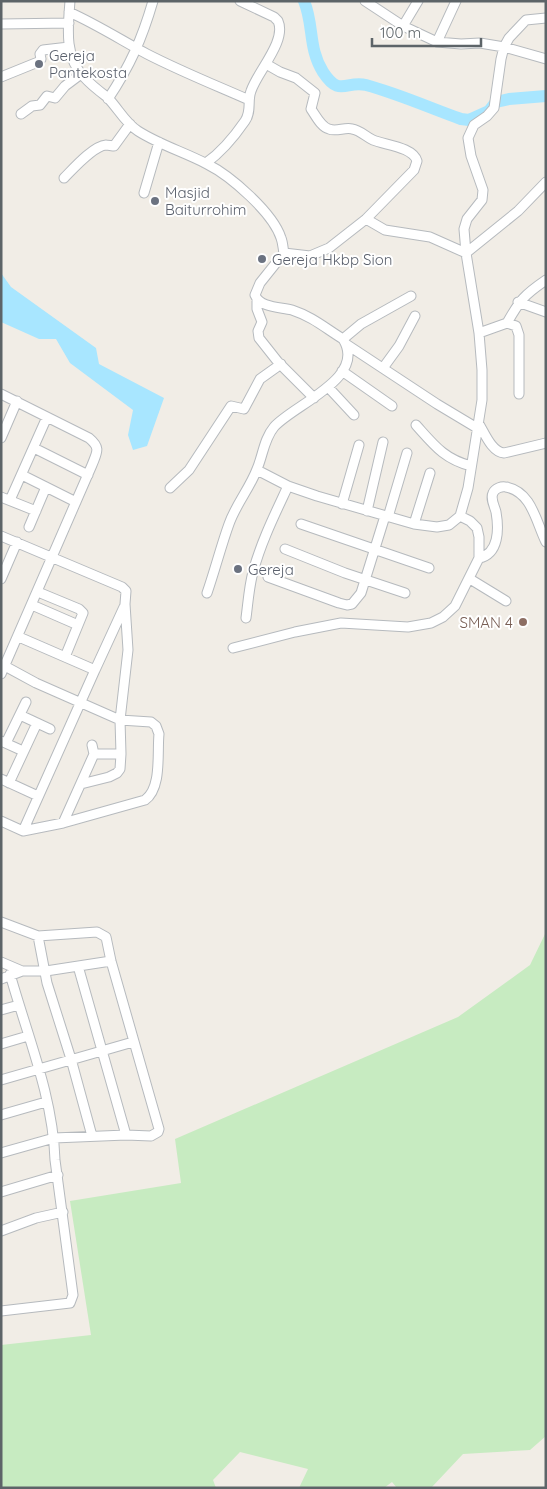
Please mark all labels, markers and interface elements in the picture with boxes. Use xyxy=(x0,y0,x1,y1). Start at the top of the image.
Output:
scale bar xyxy=(372,15,481,47)
text: 100 m xyxy=(380,23,421,42)
place label: Gereja Pantekosta xyxy=(49,46,127,82)
marker: Gereja Pantekosta xyxy=(33,58,45,70)
place label: Masjid Baiturrohim xyxy=(165,183,246,219)
marker: Masjid Baiturrohim xyxy=(149,195,161,207)
place label: Gereja Hkbp Sion xyxy=(272,250,392,269)
marker: Gereja Hkbp Sion xyxy=(256,253,268,265)
place label: Gereja xyxy=(248,560,294,579)
marker: Gereja xyxy=(232,563,244,575)
place label: SMAN 4 xyxy=(460,613,513,632)
marker: SMAN 4 xyxy=(517,616,529,628)

